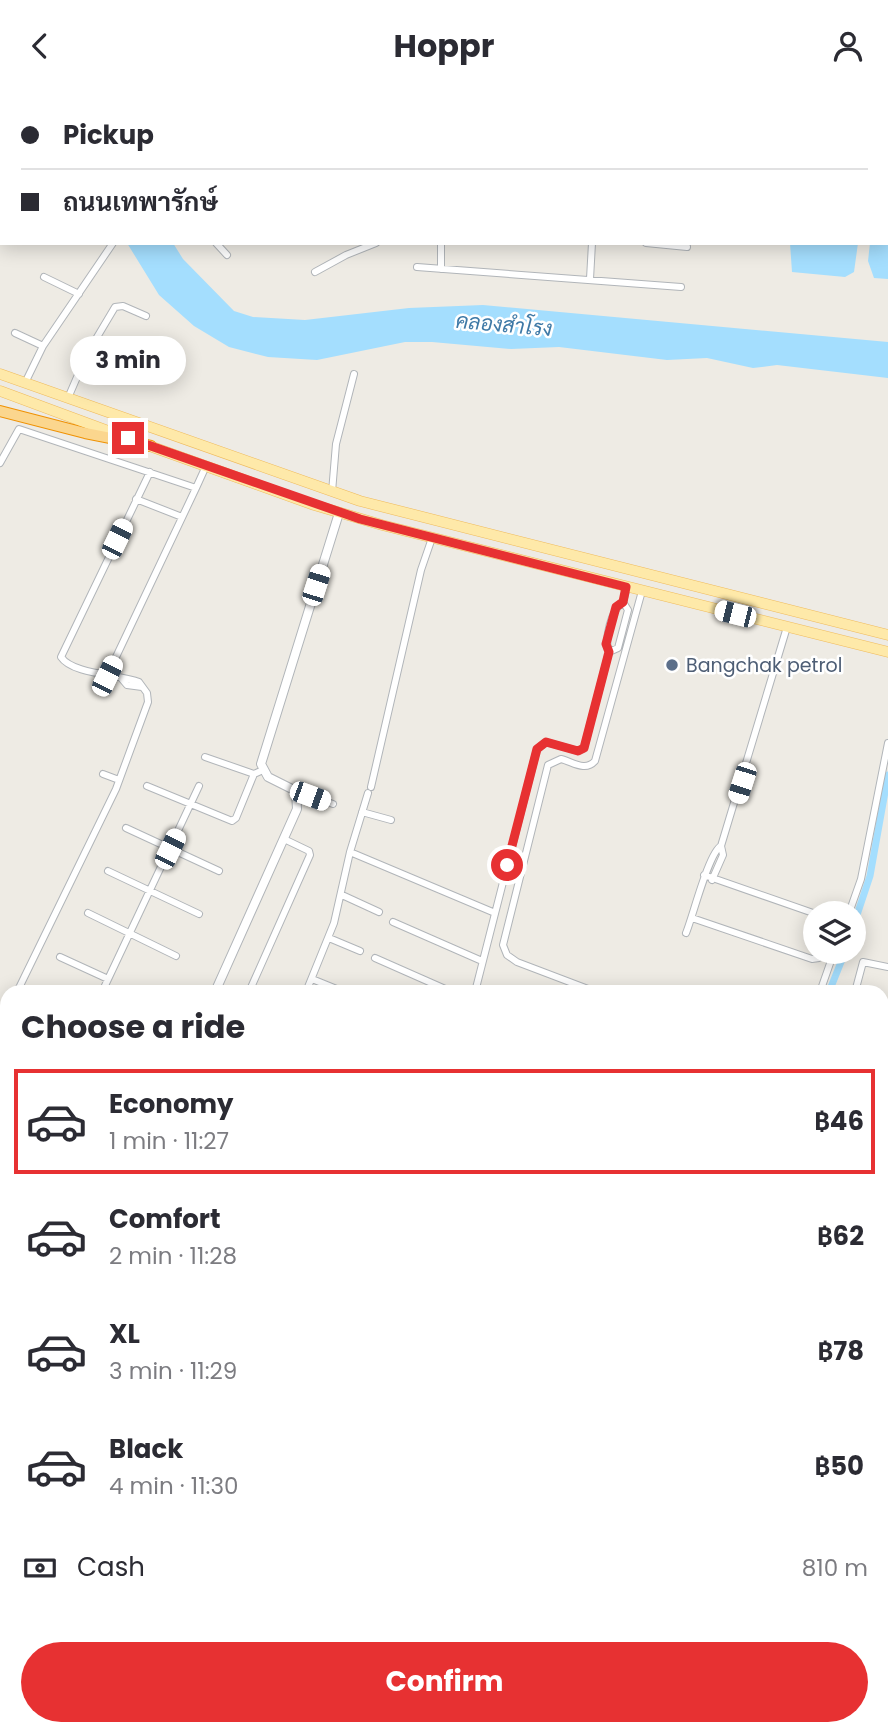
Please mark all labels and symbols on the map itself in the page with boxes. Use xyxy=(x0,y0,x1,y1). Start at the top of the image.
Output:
water label: คลองสำโรง xyxy=(455,306,553,343)
callout: 3 min xyxy=(70,337,186,385)
route end xyxy=(112,422,144,454)
car xyxy=(99,516,136,562)
car xyxy=(300,562,333,608)
car xyxy=(713,599,758,629)
place label: Bangchak petrol xyxy=(686,652,842,679)
car xyxy=(89,653,126,699)
marker: Bangchak petrol xyxy=(664,657,680,673)
car xyxy=(726,760,759,806)
car xyxy=(287,779,334,813)
car xyxy=(152,826,189,872)
route start xyxy=(491,849,523,881)

